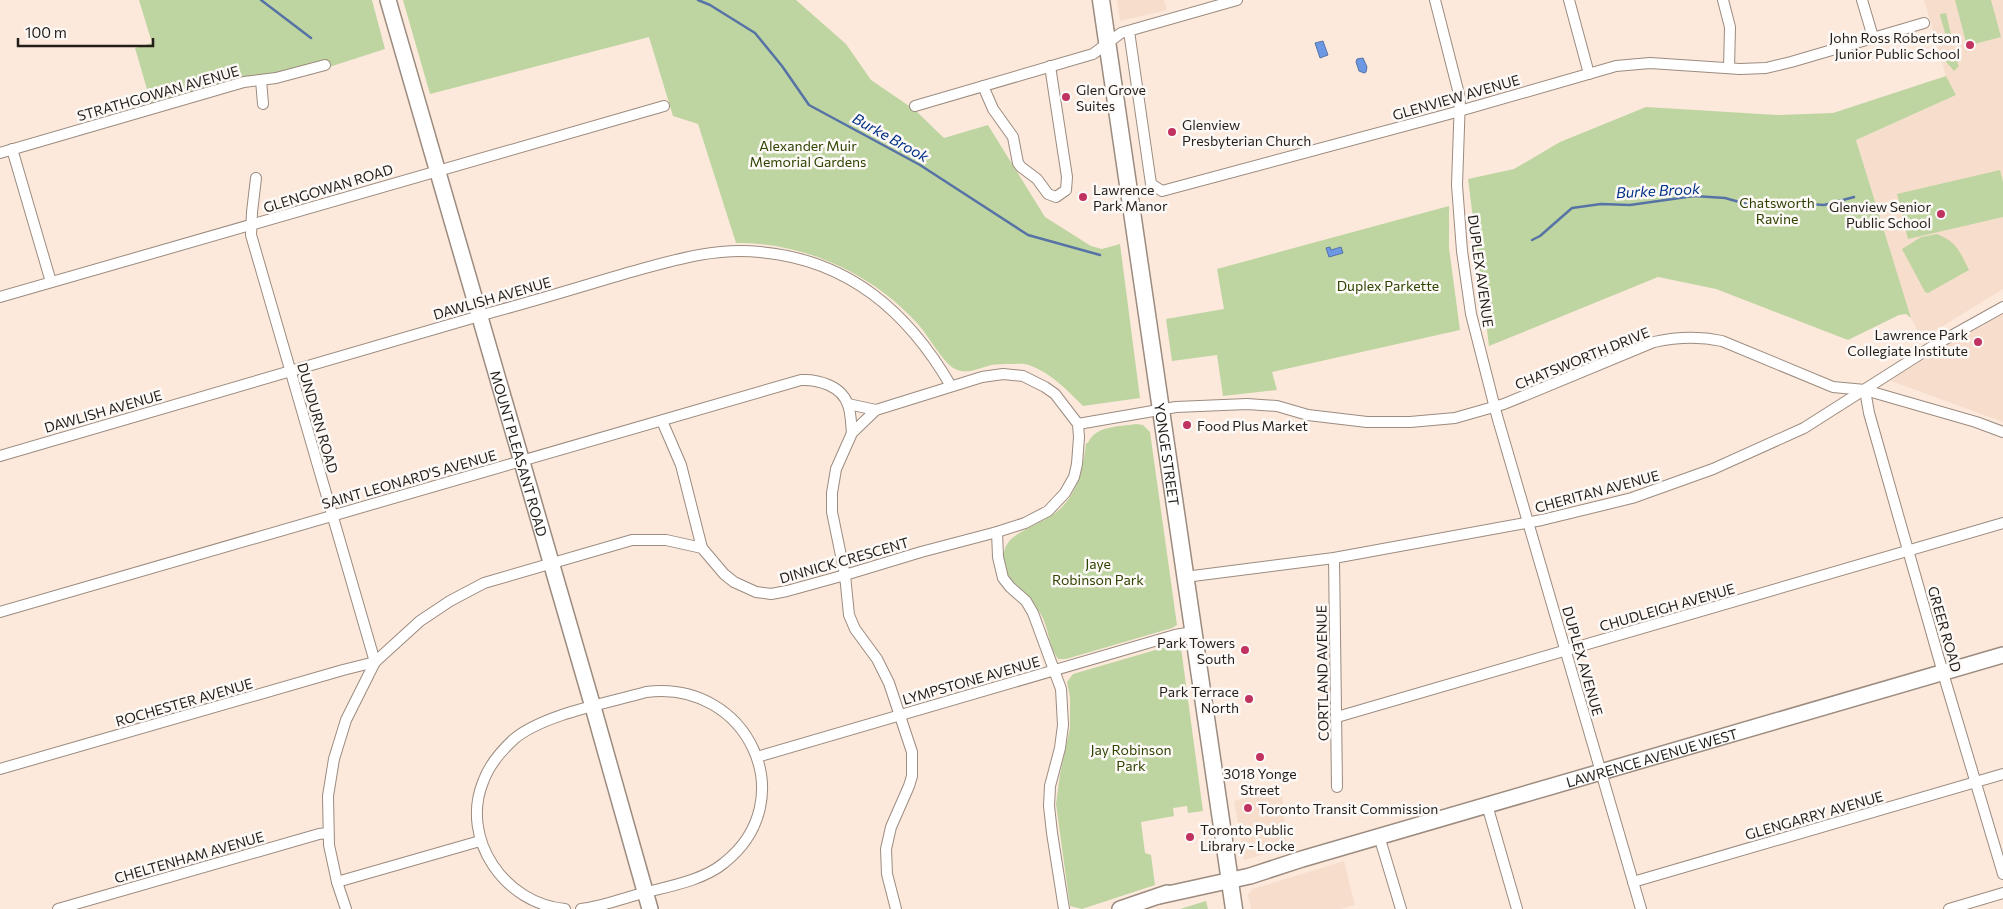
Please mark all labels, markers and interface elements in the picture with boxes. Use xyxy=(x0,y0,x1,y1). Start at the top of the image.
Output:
scale bar xyxy=(18,15,152,47)
text: 100 m xyxy=(25,23,67,41)
place label: John Ross Robertson Junior Public School xyxy=(1829,29,1960,62)
marker: John Ross Robertson Junior Public School xyxy=(1964,39,1976,51)
street label: STRATHGOWAN AVENUE xyxy=(75,62,241,124)
street label: GLENVIEW AVENUE xyxy=(1390,71,1522,123)
place label: Glen Grove Suites xyxy=(1076,81,1146,114)
marker: Glen Grove Suites xyxy=(1060,91,1072,103)
water label: Burke Brook xyxy=(850,109,933,166)
place label: Glenview Presbyterian Church xyxy=(1182,116,1311,149)
marker: Glenview Presbyterian Church xyxy=(1166,126,1178,138)
park label: Alexander Muir Memorial Gardens xyxy=(750,137,866,170)
street label: GLENGOWAN ROAD xyxy=(261,160,395,216)
water label: Burke Brook xyxy=(1616,179,1701,201)
place label: Lawrence Park Manor xyxy=(1093,181,1168,214)
marker: Lawrence Park Manor xyxy=(1077,191,1089,203)
park label: Chatsworth Ravine xyxy=(1739,194,1815,227)
place label: Glenview Senior Public School xyxy=(1829,198,1931,231)
marker: Glenview Senior Public School xyxy=(1935,208,1947,220)
street label: DUPLEX AVENUE xyxy=(1465,214,1497,328)
street label: DAWLISH AVENUE xyxy=(431,273,553,323)
park label: Duplex Parkette xyxy=(1337,277,1439,294)
street label: CHATSWORTH DRIVE xyxy=(1512,323,1652,393)
place label: Lawrence Park Collegiate Institute xyxy=(1847,326,1968,359)
marker: Lawrence Park Collegiate Institute xyxy=(1972,336,1984,348)
street label: DUNDURN ROAD xyxy=(294,361,342,475)
street label: MOUNT PLEASANT ROAD xyxy=(487,368,552,538)
street label: DAWLISH AVENUE xyxy=(42,386,164,436)
street label: YONGE STREET xyxy=(1152,402,1183,507)
place label: Food Plus Market xyxy=(1197,417,1308,434)
marker: Food Plus Market xyxy=(1181,419,1193,431)
street label: SAINT LEONARD'S AVENUE xyxy=(320,446,498,512)
street label: CHERITAN AVENUE xyxy=(1533,466,1661,516)
street label: DINNICK CRESCENT xyxy=(777,533,911,587)
park label: Jaye Robinson Park xyxy=(1052,555,1144,588)
street label: CHUDLEIGH AVENUE xyxy=(1597,580,1737,634)
street label: GREER ROAD xyxy=(1925,584,1965,674)
street label: DUPLEX AVENUE xyxy=(1559,604,1607,718)
street label: CORTLAND AVENUE xyxy=(1312,605,1332,741)
place label: Park Towers South xyxy=(1157,634,1235,667)
marker: Park Towers South xyxy=(1239,644,1251,656)
street label: LYMPSTONE AVENUE xyxy=(900,652,1042,708)
street label: ROCHESTER AVENUE xyxy=(113,674,255,730)
place label: Park Terrace North xyxy=(1159,683,1239,716)
marker: Park Terrace North xyxy=(1243,693,1255,705)
street label: LAWRENCE AVENUE WEST xyxy=(1564,724,1739,790)
park label: Jay Robinson Park xyxy=(1090,741,1172,774)
marker: 3018 Yonge Street xyxy=(1254,751,1266,763)
place label: 3018 Yonge Street xyxy=(1223,765,1297,798)
street label: GLENGARRY AVENUE xyxy=(1743,787,1885,843)
place label: Toronto Transit Commission xyxy=(1258,800,1438,817)
marker: Toronto Transit Commission xyxy=(1242,802,1254,814)
place label: Toronto Public Library - Locke xyxy=(1200,821,1295,854)
street label: CHELTENHAM AVENUE xyxy=(112,827,266,887)
marker: Toronto Public Library - Locke xyxy=(1184,831,1196,843)

